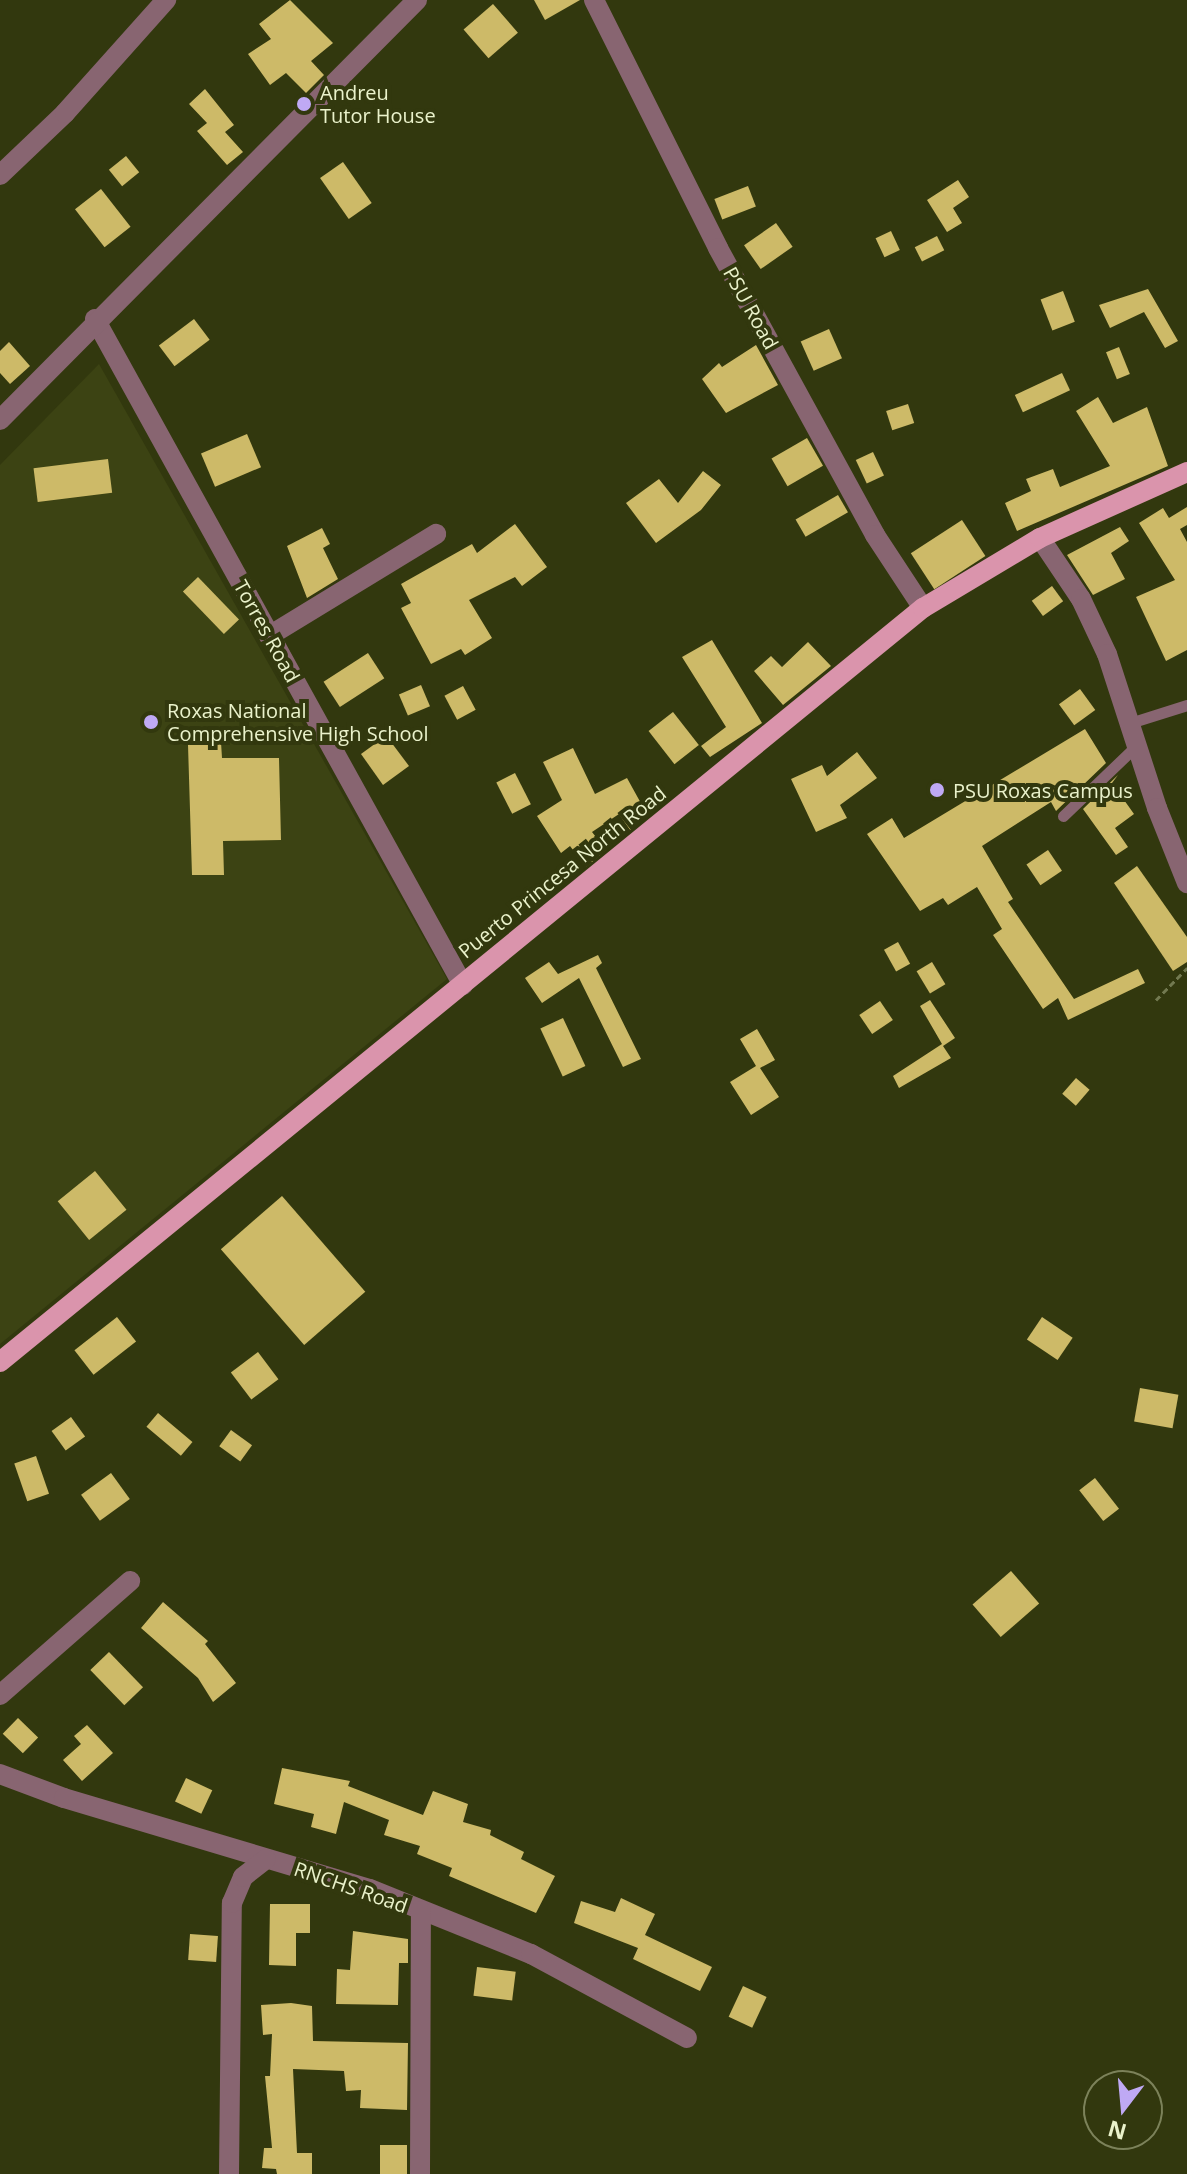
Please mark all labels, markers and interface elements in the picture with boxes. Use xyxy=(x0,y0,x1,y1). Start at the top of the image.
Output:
place label: Andreu Tutor House xyxy=(320,80,436,127)
marker: Andreu Tutor House xyxy=(295,95,313,113)
street label: PSU Road xyxy=(719,263,783,353)
street label: Torres Road xyxy=(229,576,305,686)
place label: Roxas National Comprehensive High School xyxy=(167,698,429,745)
marker: Roxas National Comprehensive High School xyxy=(142,713,160,731)
place label: PSU Roxas Campus xyxy=(953,778,1133,802)
street label: Puerto Princesa North Road xyxy=(453,781,671,963)
marker: PSU Roxas Campus xyxy=(928,781,946,799)
street label: RNCHS Road xyxy=(291,1856,411,1918)
north arrow xyxy=(1083,2070,1163,2150)
text: N xyxy=(1104,2114,1130,2148)

